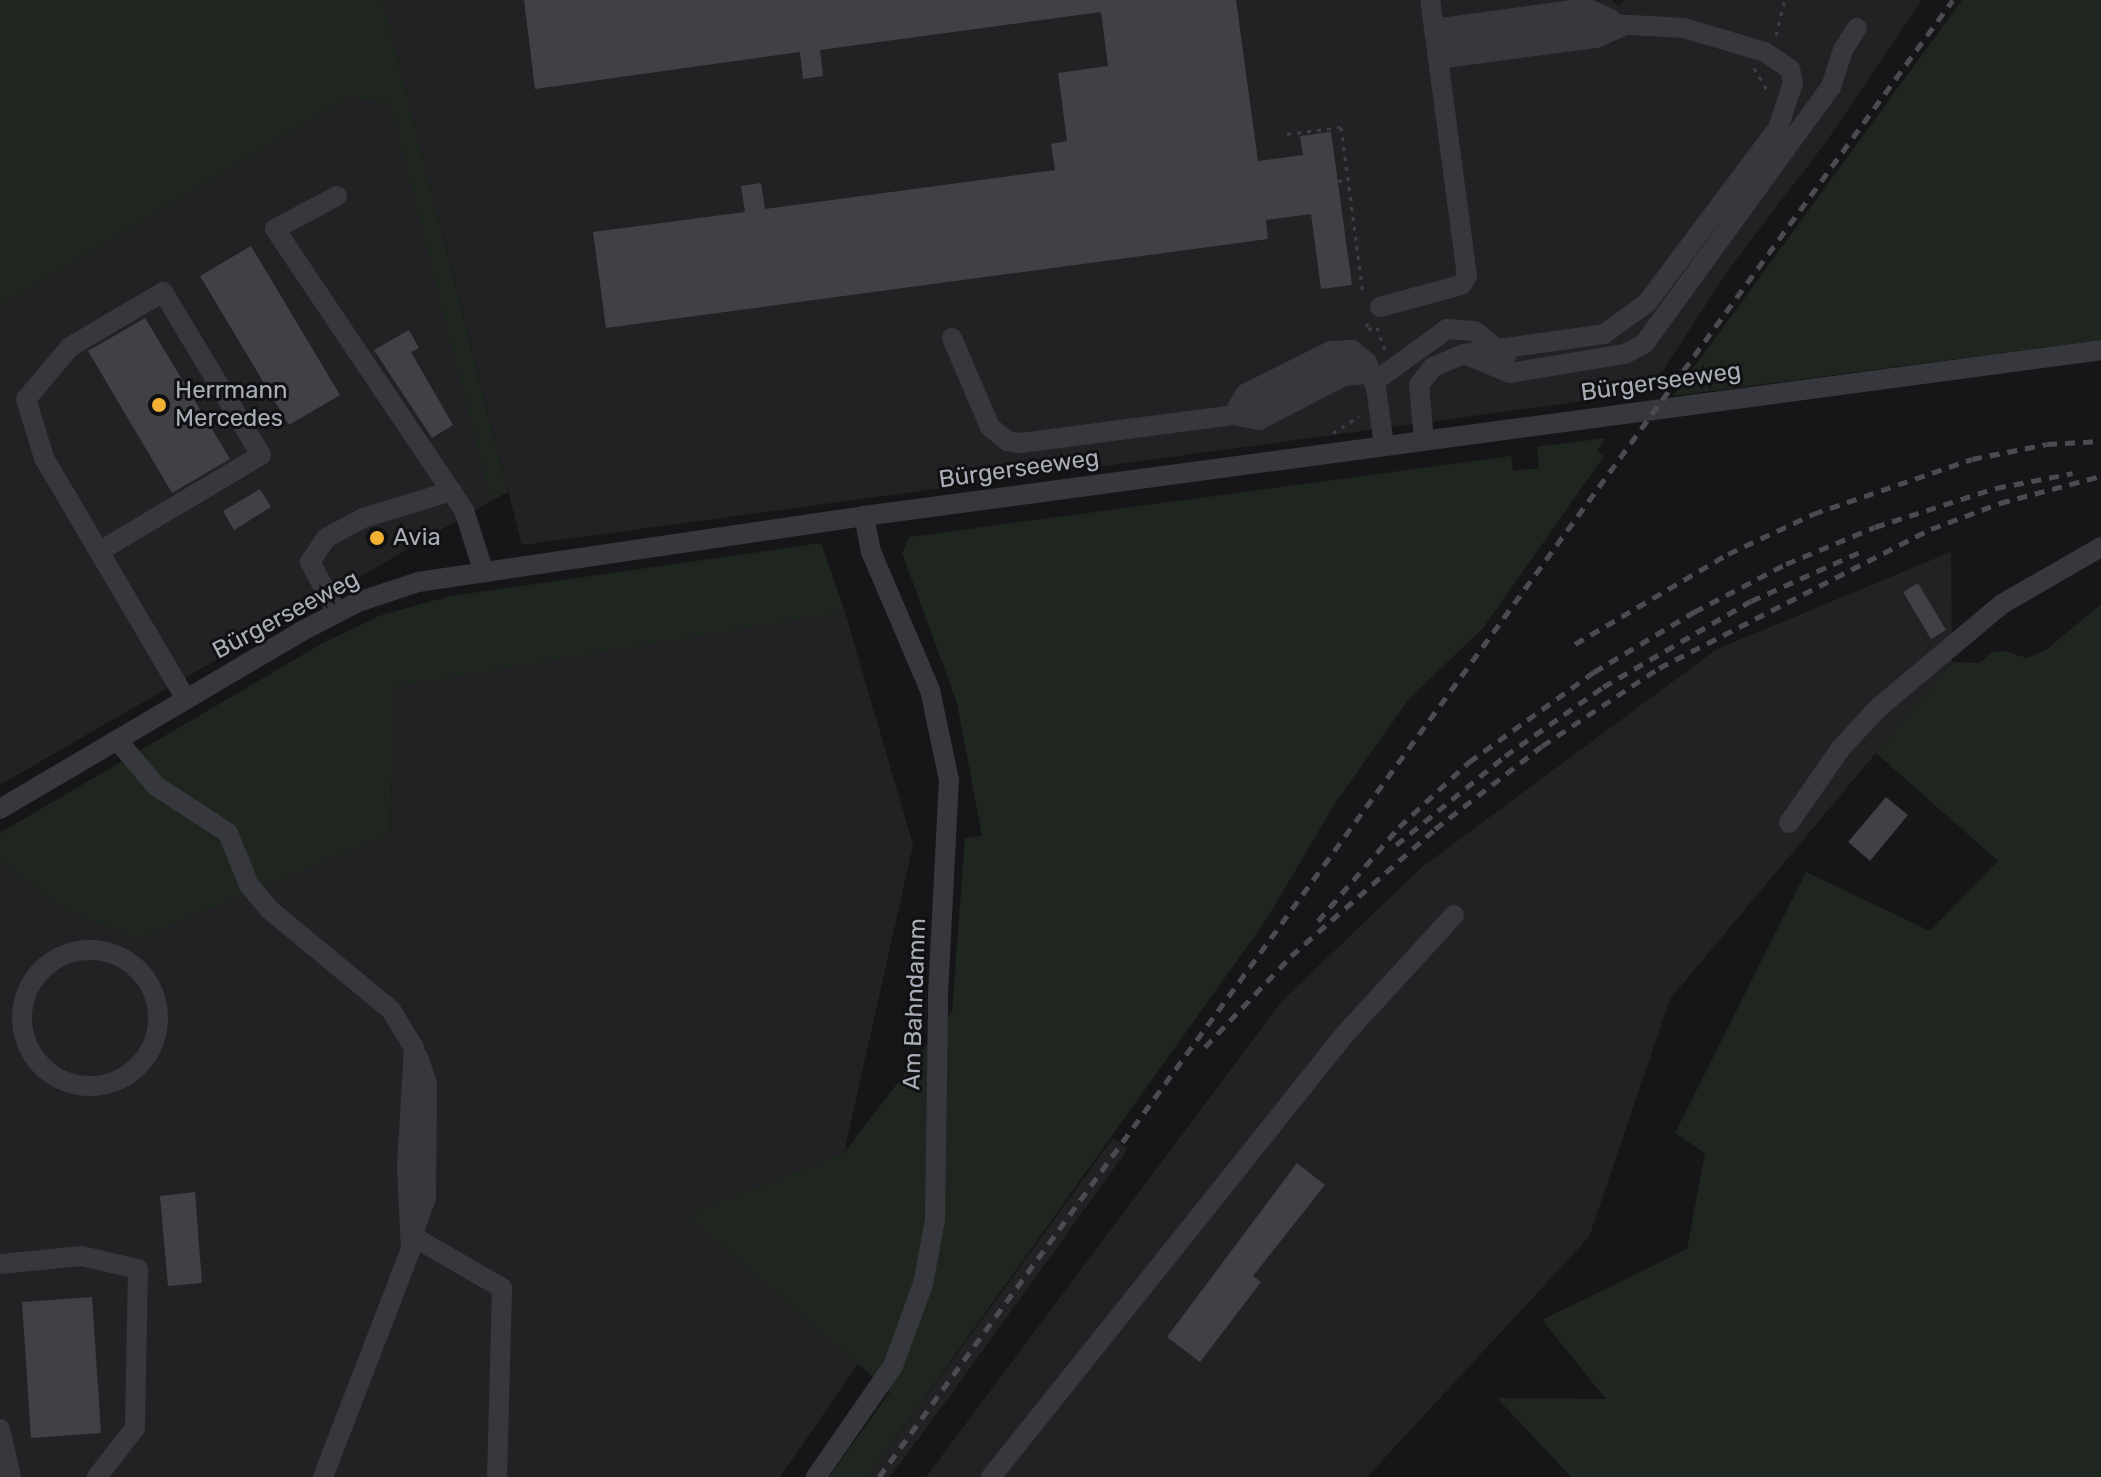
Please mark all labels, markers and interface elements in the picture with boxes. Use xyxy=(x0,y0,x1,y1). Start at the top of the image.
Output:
street label: Bürgerseeweg xyxy=(1579,356,1743,408)
place label: Herrmann Mercedes xyxy=(175,377,287,433)
marker: Herrmann Mercedes xyxy=(150,396,168,414)
street label: Bürgerseeweg xyxy=(937,443,1101,495)
place label: Avia xyxy=(393,524,441,552)
marker: Avia xyxy=(368,529,386,547)
street label: Bürgerseeweg xyxy=(208,564,364,666)
street label: Am Bahndamm xyxy=(898,918,932,1090)

